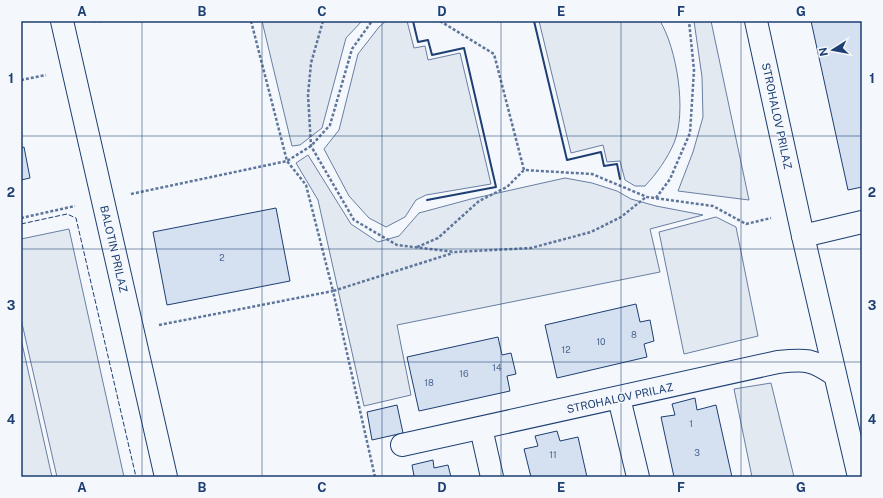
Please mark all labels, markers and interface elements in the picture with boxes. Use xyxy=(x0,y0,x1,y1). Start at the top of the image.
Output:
text: A xyxy=(77,4,87,19)
text: B xyxy=(198,4,207,19)
text: C xyxy=(317,4,327,19)
text: D xyxy=(437,4,447,19)
text: E xyxy=(557,4,565,19)
text: F xyxy=(677,4,685,19)
text: G xyxy=(796,4,806,19)
north arrow xyxy=(813,30,853,70)
text: N xyxy=(816,47,830,57)
street label: STROHALOV PRILAZ xyxy=(760,62,794,170)
text: 1 xyxy=(8,71,14,86)
text: 1 xyxy=(869,71,875,86)
text: 2 xyxy=(7,185,15,200)
text: 2 xyxy=(868,185,876,200)
street label: BALOTIN PRILAZ xyxy=(98,204,130,294)
house number: 2 xyxy=(219,252,225,263)
text: 3 xyxy=(7,298,16,313)
text: 3 xyxy=(868,298,877,313)
house number: 8 xyxy=(631,329,637,340)
house number: 10 xyxy=(596,336,606,347)
house number: 12 xyxy=(561,344,571,355)
house number: 14 xyxy=(492,362,502,373)
house number: 16 xyxy=(459,368,469,379)
house number: 18 xyxy=(424,377,434,388)
street label: STROHALOV PRILAZ xyxy=(566,381,674,415)
text: 4 xyxy=(7,412,16,427)
text: 4 xyxy=(868,412,877,427)
house number: 1 xyxy=(689,418,693,429)
house number: 3 xyxy=(694,447,700,458)
house number: 11 xyxy=(549,449,557,460)
text: A xyxy=(77,480,87,495)
text: B xyxy=(198,480,207,495)
text: C xyxy=(317,480,327,495)
text: D xyxy=(437,480,447,495)
text: E xyxy=(557,480,565,495)
text: F xyxy=(677,480,685,495)
text: G xyxy=(796,480,806,495)

